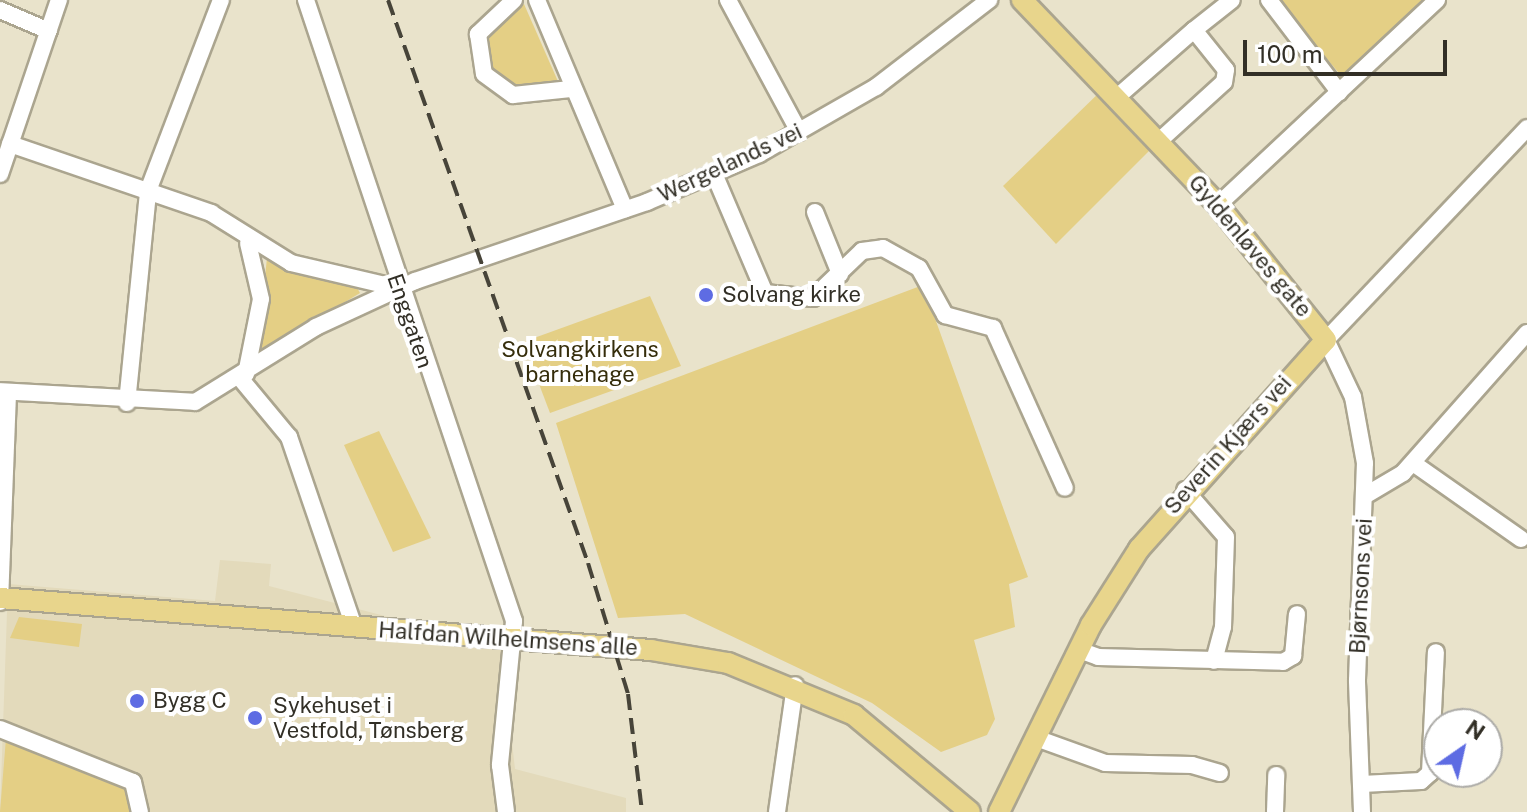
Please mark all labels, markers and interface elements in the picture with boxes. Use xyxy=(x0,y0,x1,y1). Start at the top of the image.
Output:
scale bar xyxy=(1247,24,1451,74)
text: 100 m xyxy=(1257,40,1323,68)
street label: Wergelands vei xyxy=(654,118,806,208)
street label: Gyldenløves gate xyxy=(1183,170,1317,322)
street label: Enggaten xyxy=(382,270,438,372)
place label: Solvang kirke xyxy=(722,282,861,308)
marker: Solvang kirke xyxy=(697,286,715,304)
park label: Solvangkirkens barnehage xyxy=(501,336,659,388)
street label: Severin Kjærs vei xyxy=(1159,370,1297,520)
street label: Bjørnsons vei xyxy=(1344,517,1378,655)
street label: Halfdan Wilhelmsens alle xyxy=(377,617,639,661)
place label: Bygg C xyxy=(153,688,227,714)
marker: Bygg C xyxy=(128,692,146,710)
place label: Sykehuset i Vestfold, Tønsberg xyxy=(273,692,464,744)
marker: Sykehuset i Vestfold, Tønsberg xyxy=(244,707,266,729)
north arrow xyxy=(1423,708,1503,788)
text: N xyxy=(1461,714,1490,745)

